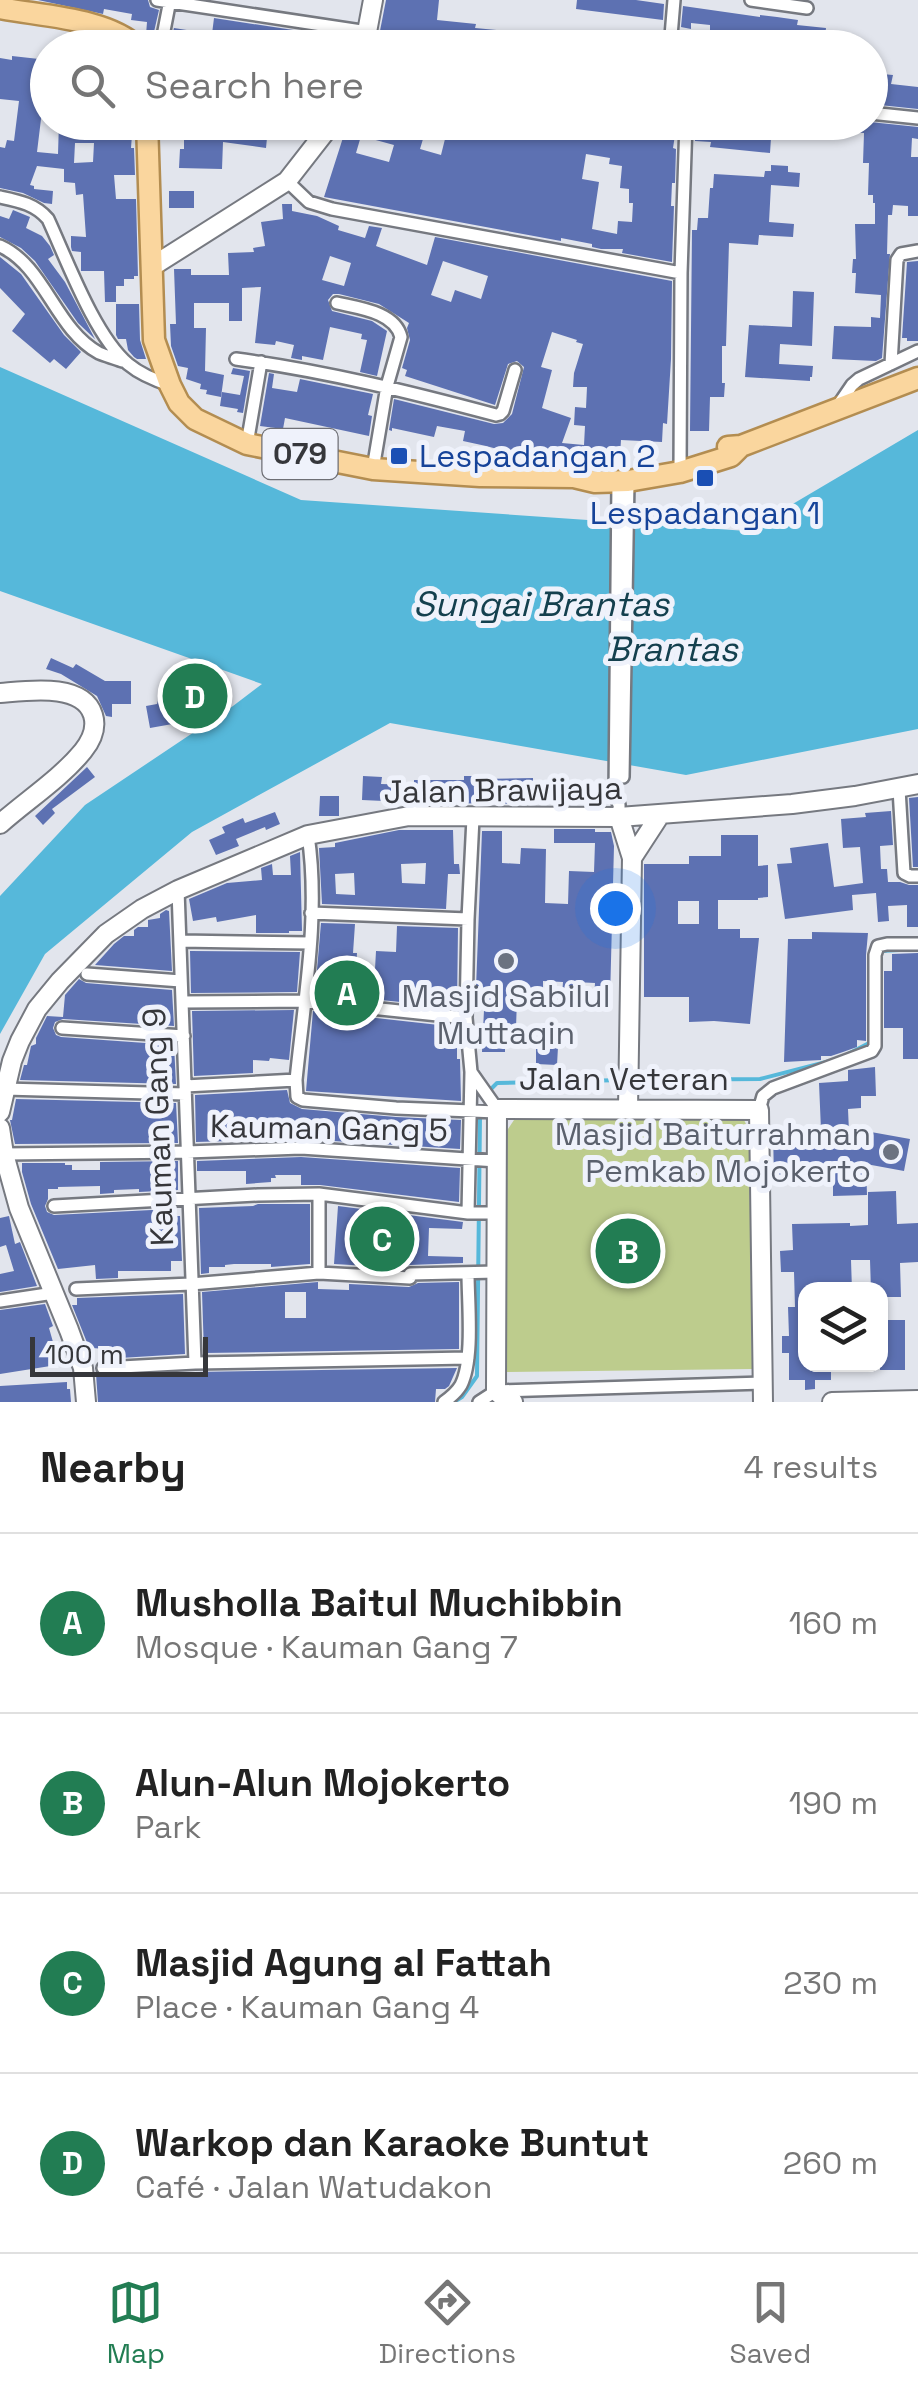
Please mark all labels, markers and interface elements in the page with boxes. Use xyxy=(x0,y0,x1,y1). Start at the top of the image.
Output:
search box xyxy=(30,30,888,140)
icon: search xyxy=(65,58,120,113)
text: Search here xyxy=(145,61,364,109)
road number: 079 xyxy=(262,429,338,479)
place label: Lespadangan 2 xyxy=(419,436,655,476)
marker: Lespadangan 2 xyxy=(388,445,410,467)
marker: Lespadangan 1 xyxy=(694,467,716,489)
place label: Lespadangan 1 xyxy=(590,493,820,533)
water label: Sungai Brantas xyxy=(413,582,670,626)
water label: Brantas xyxy=(606,627,739,671)
pin: D xyxy=(162,658,228,734)
street label: Jalan Brawijaya xyxy=(383,768,623,812)
your location xyxy=(590,883,641,934)
marker: Masjid Sabilul Muttaqin xyxy=(495,950,517,972)
pin: A xyxy=(314,956,380,1030)
place label: Masjid Sabilul Muttaqin xyxy=(401,976,611,1053)
street label: Kauman Gang 9 xyxy=(134,1007,182,1247)
street label: Jalan Veteran xyxy=(519,1059,729,1099)
street label: Kauman Gang 5 xyxy=(210,1106,448,1150)
place label: Masjid Baiturrahman Pemkab Mojokerto xyxy=(555,1114,871,1191)
marker: Masjid Baiturrahman Pemkab Mojokerto xyxy=(880,1141,902,1163)
pin: C xyxy=(350,1202,414,1276)
pin: B xyxy=(596,1214,660,1288)
map controls xyxy=(798,1282,888,1372)
button: layers xyxy=(798,1282,888,1372)
scale bar xyxy=(30,1332,208,1376)
text: 100 m xyxy=(45,1336,124,1372)
text: Nearby xyxy=(40,1441,186,1494)
text: 4 results xyxy=(743,1447,878,1487)
text: Musholla Baitul Muchibbin xyxy=(135,1579,623,1627)
text: A xyxy=(62,1603,83,1643)
text: 160 m xyxy=(789,1603,878,1643)
text: Mosque · Kauman Gang 7 xyxy=(135,1627,518,1667)
text: Alun-Alun Mojokerto xyxy=(135,1759,510,1807)
text: B xyxy=(62,1783,83,1823)
text: 190 m xyxy=(789,1783,878,1823)
text: Park xyxy=(135,1807,202,1847)
text: Masjid Agung al Fattah xyxy=(135,1939,552,1987)
text: C xyxy=(62,1963,83,2003)
text: 230 m xyxy=(783,1963,878,2003)
text: Place · Kauman Gang 4 xyxy=(135,1987,479,2027)
text: Warkop dan Karaoke Buntut xyxy=(135,2119,649,2167)
text: D xyxy=(62,2143,83,2183)
text: 260 m xyxy=(783,2143,878,2183)
text: Café · Jalan Watudakon xyxy=(135,2167,492,2207)
tab: Map xyxy=(107,2275,165,2371)
tab: Directions xyxy=(379,2275,516,2371)
tab: Saved xyxy=(730,2275,811,2371)

